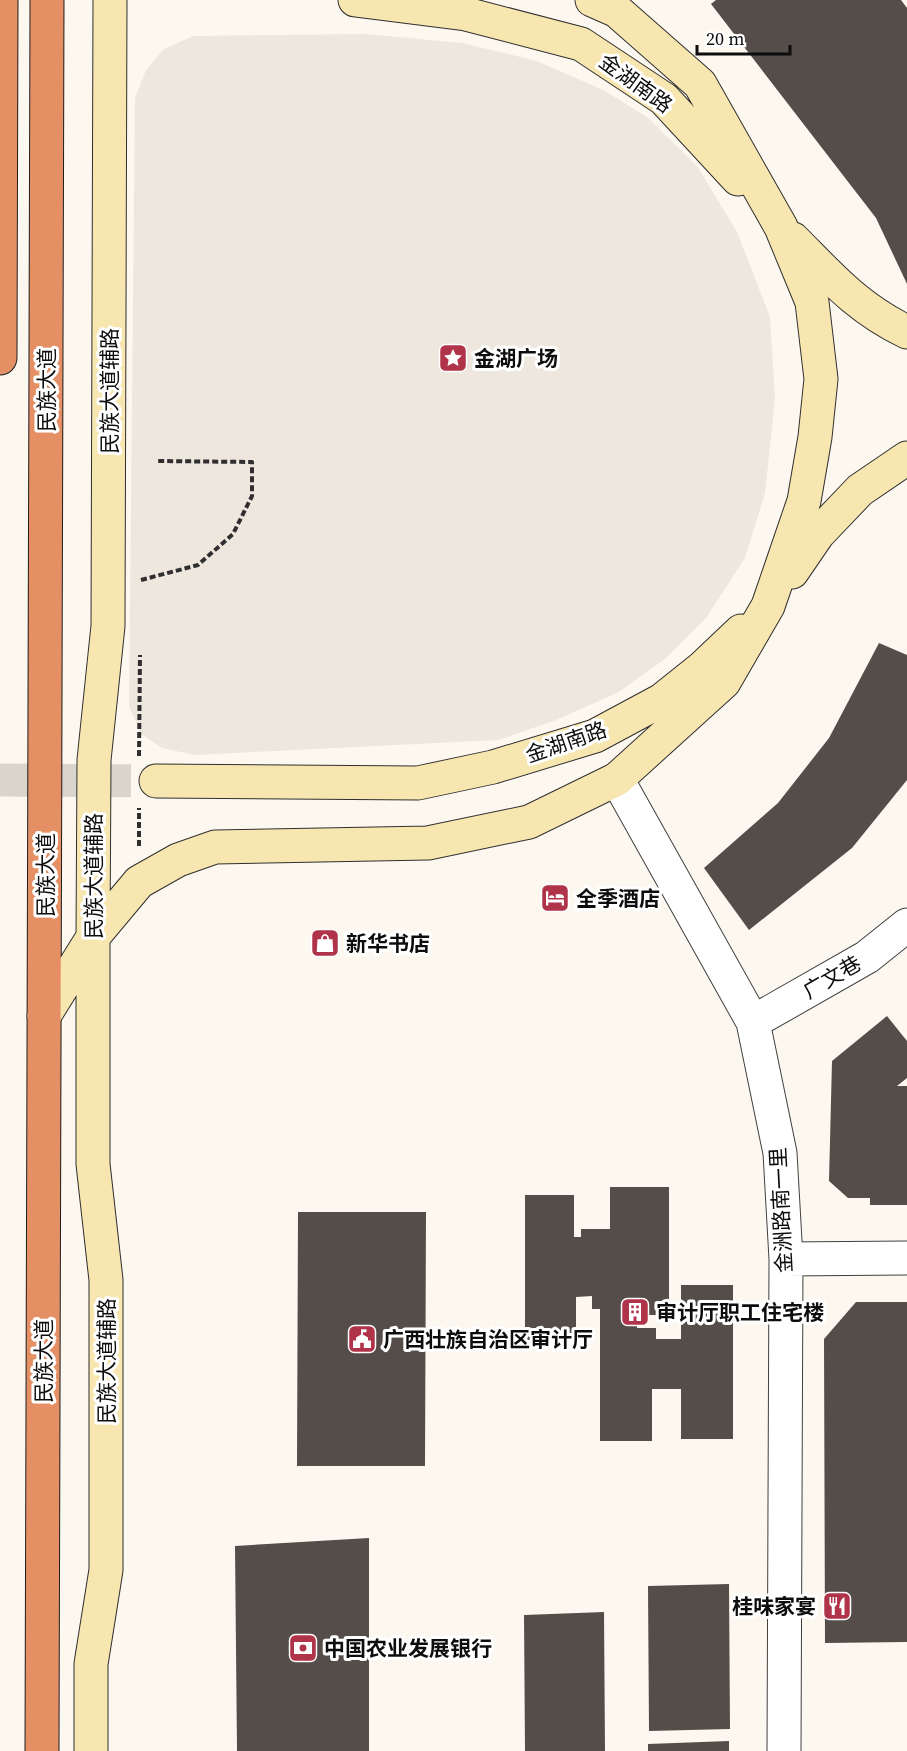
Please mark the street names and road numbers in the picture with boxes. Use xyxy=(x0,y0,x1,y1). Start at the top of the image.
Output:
street label: 金湖南路 xyxy=(593,47,679,119)
street label: 民族大道辅路 xyxy=(95,328,124,454)
street label: 民族大道 xyxy=(32,348,61,432)
street label: 金湖南路 xyxy=(522,715,610,769)
street label: 民族大道辅路 xyxy=(79,813,108,939)
street label: 民族大道 xyxy=(31,833,60,917)
street label: 广文巷 xyxy=(797,949,867,1005)
street label: 金洲路南一里 xyxy=(763,1146,799,1274)
street label: 民族大道辅路 xyxy=(92,1298,121,1424)
street label: 民族大道 xyxy=(29,1319,58,1403)

